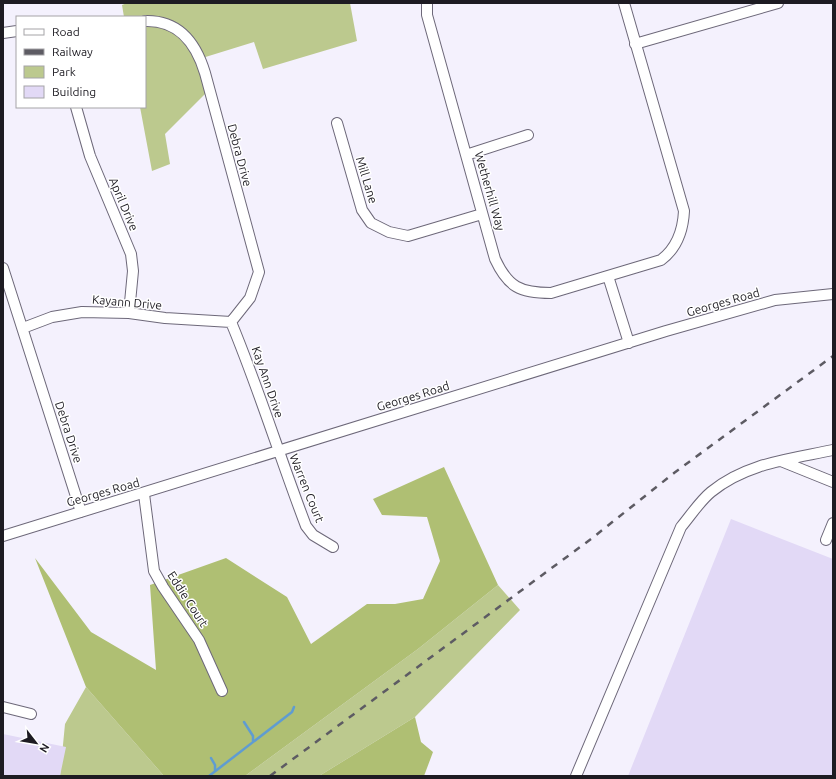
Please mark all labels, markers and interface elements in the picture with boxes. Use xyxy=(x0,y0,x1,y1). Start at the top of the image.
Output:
legend xyxy=(16,16,146,108)
text: Road xyxy=(52,25,80,38)
text: Railway xyxy=(52,45,93,58)
text: Park xyxy=(52,65,76,78)
text: Building xyxy=(52,85,96,98)
street label: Debra Drive xyxy=(225,122,255,188)
street label: Wetherhill Way xyxy=(472,150,508,232)
street label: Mill Lane xyxy=(354,155,380,205)
street label: April Drive xyxy=(107,175,141,233)
street label: Georges Road xyxy=(685,285,761,319)
street label: Kayann Drive xyxy=(91,292,163,312)
street label: Kay Ann Drive xyxy=(250,345,286,419)
street label: Georges Road xyxy=(375,379,451,413)
street label: Debra Drive xyxy=(53,400,85,464)
street label: Warren Court xyxy=(287,452,327,524)
street label: Georges Road xyxy=(65,475,141,509)
street label: Eddie Court xyxy=(165,569,211,629)
north arrow xyxy=(16,723,56,763)
text: N xyxy=(37,742,52,755)

